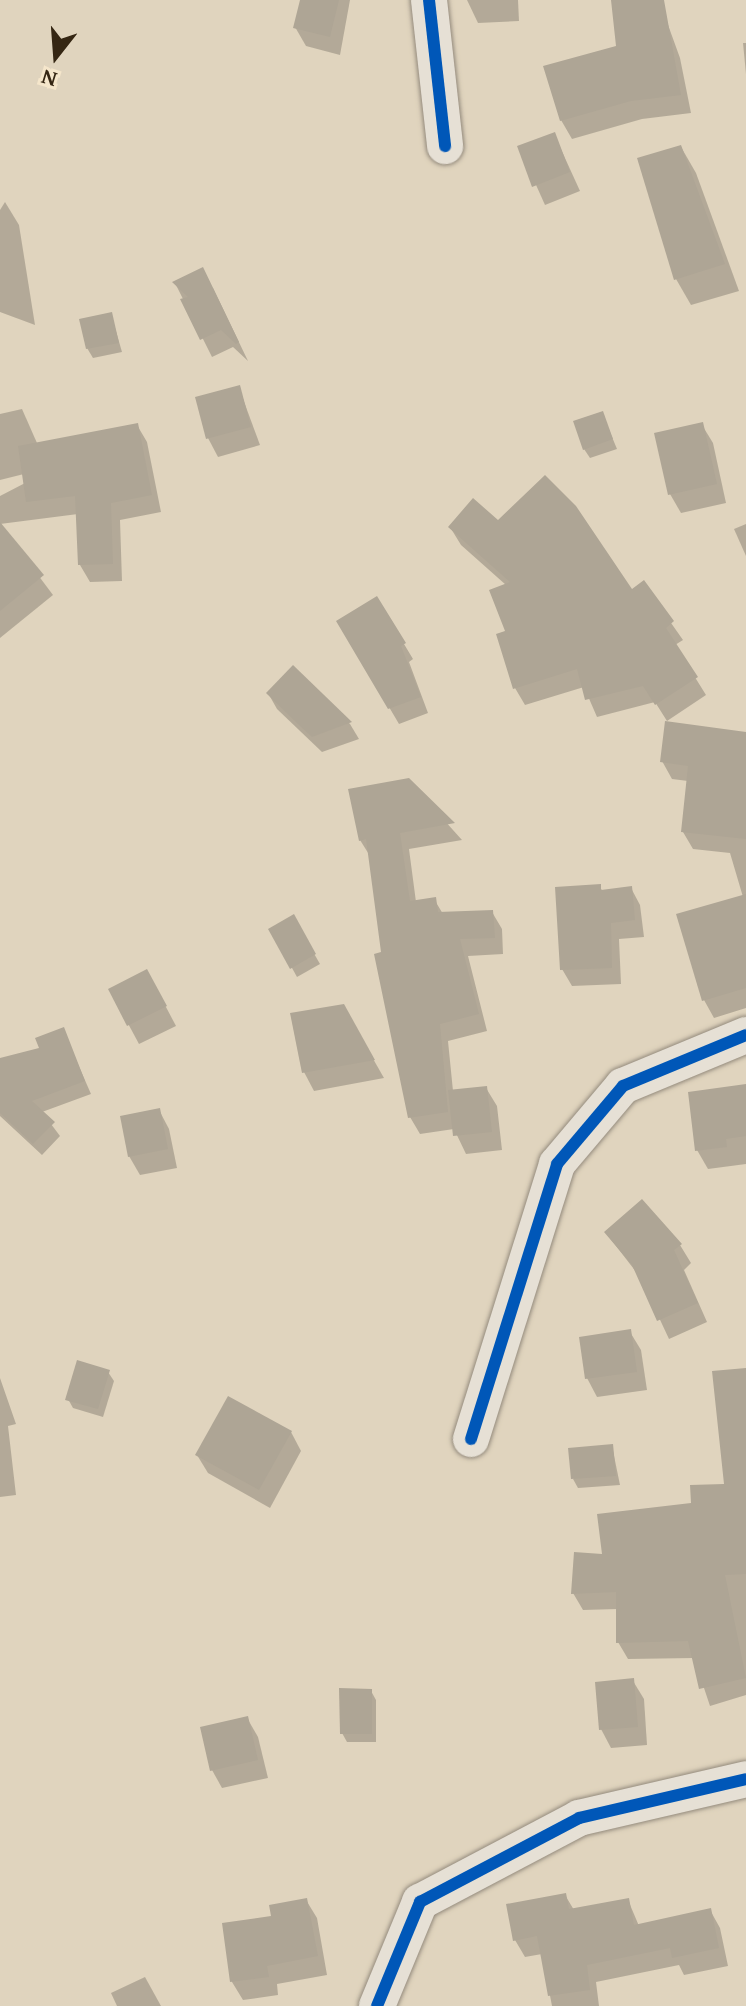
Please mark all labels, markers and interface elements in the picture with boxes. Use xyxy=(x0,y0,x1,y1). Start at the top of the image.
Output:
north arrow xyxy=(16,16,96,96)
text: N xyxy=(37,61,61,96)

